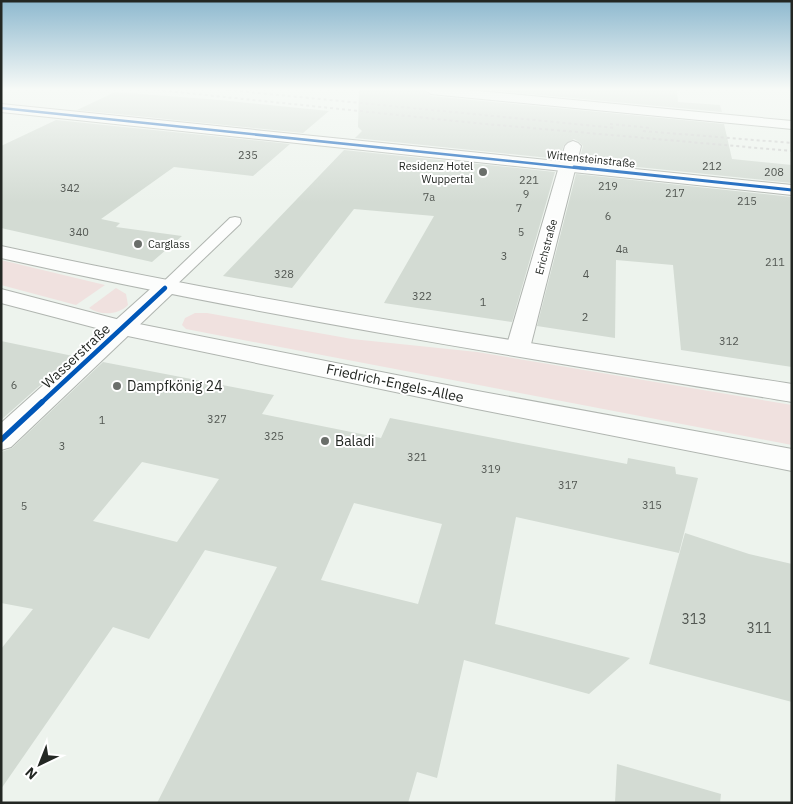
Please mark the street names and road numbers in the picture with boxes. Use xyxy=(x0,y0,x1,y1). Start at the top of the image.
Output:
street label: Wittensteinstraße xyxy=(546,147,636,171)
street label: Erichstraße xyxy=(532,218,560,276)
street label: Wasserstraße xyxy=(38,320,114,392)
street label: Friedrich-Engels-Allee xyxy=(325,360,466,406)

